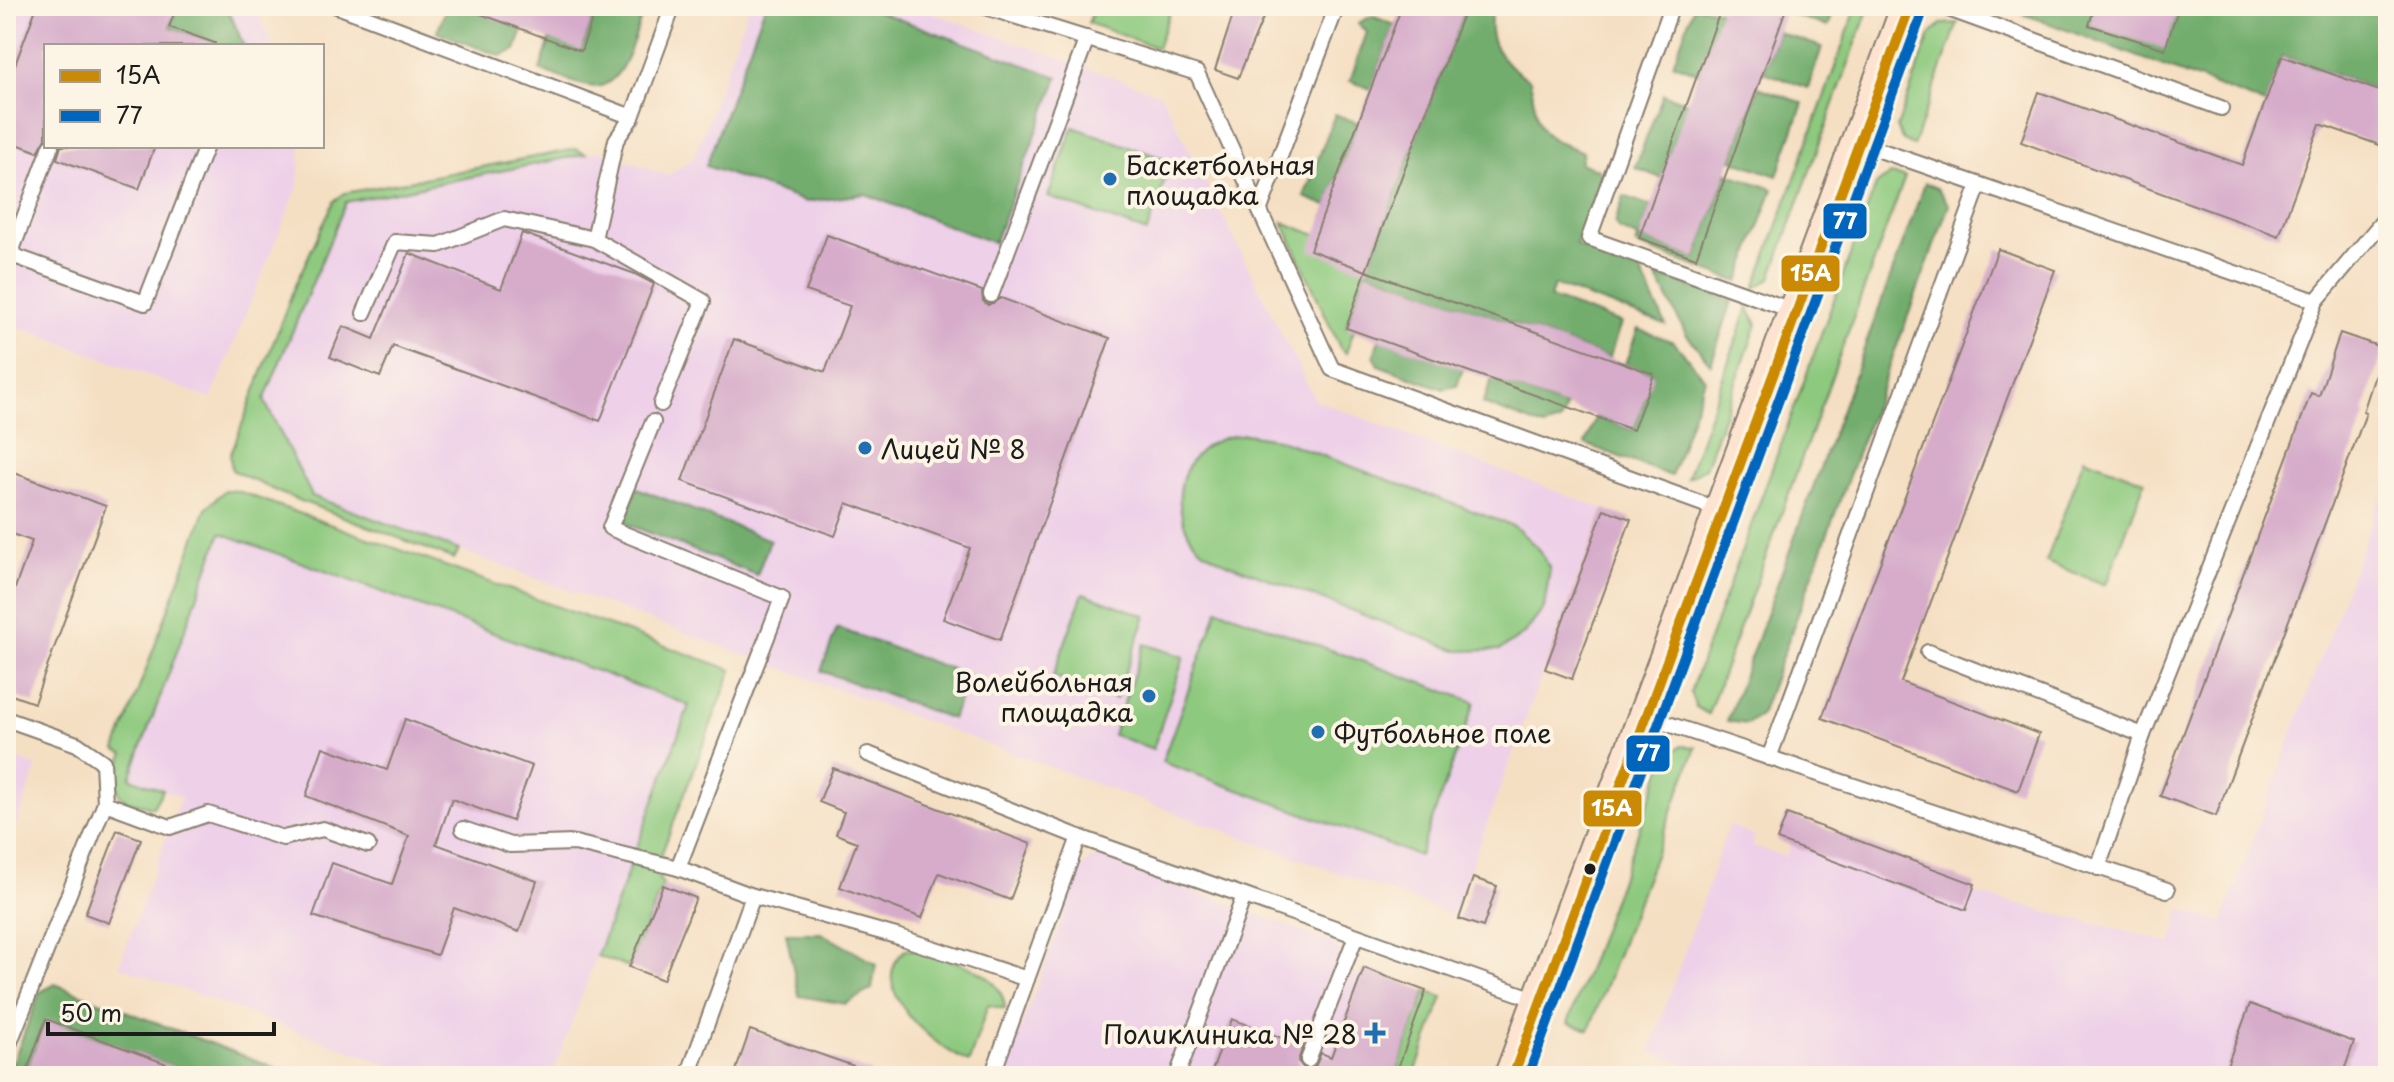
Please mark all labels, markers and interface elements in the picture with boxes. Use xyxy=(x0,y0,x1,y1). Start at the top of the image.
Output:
legend xyxy=(44,44,324,148)
text: 15А xyxy=(116,56,161,92)
text: 77 xyxy=(116,96,143,132)
place label: Баскетбольная площадка xyxy=(1126,145,1315,214)
marker: Баскетбольная площадка xyxy=(1101,170,1119,188)
line badge: 77 xyxy=(1822,202,1868,240)
text: 77 xyxy=(1833,203,1858,236)
line badge: 15А xyxy=(1780,254,1841,293)
text: 15А xyxy=(1790,255,1832,288)
place label: Лицей № 8 xyxy=(881,429,1026,468)
marker: Лицей № 8 xyxy=(856,439,874,457)
place label: Волейбольная площадка xyxy=(954,662,1134,731)
marker: Волейбольная площадка xyxy=(1140,687,1158,705)
place label: Футбольное поле xyxy=(1334,713,1552,752)
marker: Футбольное поле xyxy=(1309,723,1327,741)
line badge: 77 xyxy=(1625,734,1671,773)
text: 77 xyxy=(1636,735,1661,768)
line badge: 15А xyxy=(1582,789,1643,828)
text: 15А xyxy=(1591,790,1633,823)
unlabelled marker xyxy=(1582,861,1598,877)
scale bar xyxy=(48,986,274,1036)
text: 50 m xyxy=(60,994,122,1030)
place label: Поликлиника № 28 xyxy=(1103,1014,1357,1053)
marker: Поликлиника № 28 xyxy=(1364,1022,1386,1044)

